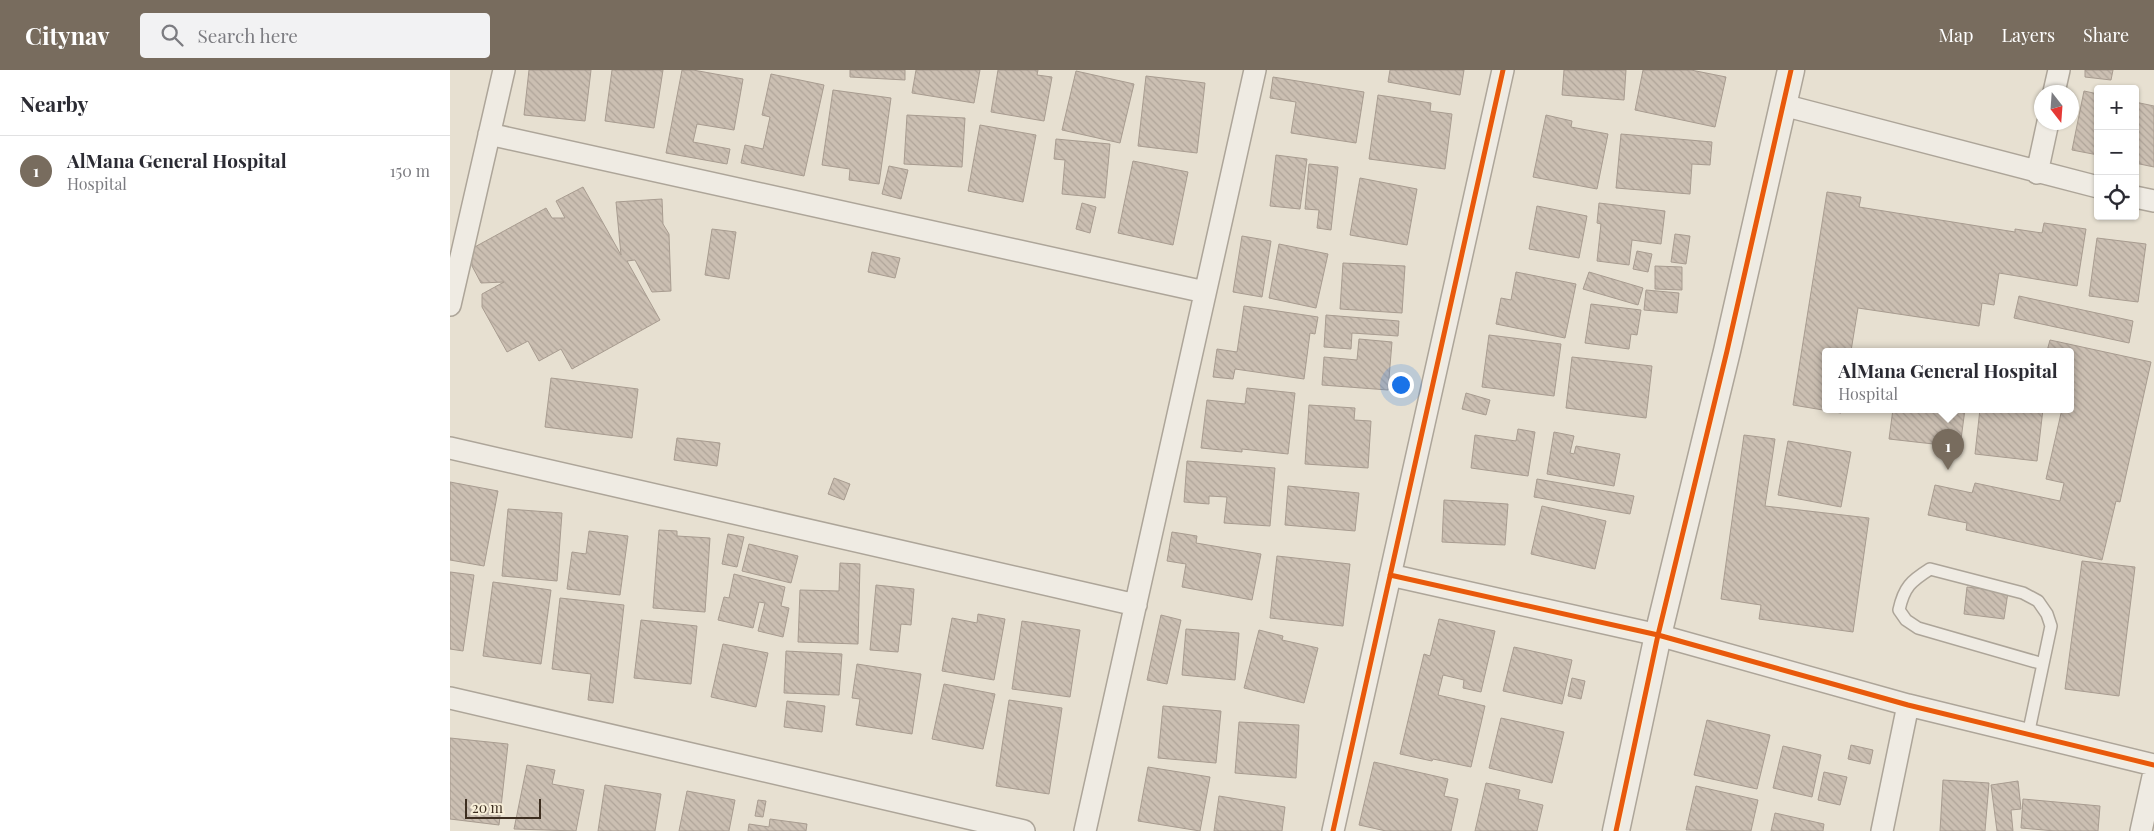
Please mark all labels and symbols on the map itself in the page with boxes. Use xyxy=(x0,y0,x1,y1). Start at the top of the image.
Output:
north arrow xyxy=(2034,85,2079,130)
your location xyxy=(1388,372,1414,398)
pin: 1 xyxy=(1932,429,1964,470)
scale bar xyxy=(465,796,541,819)

